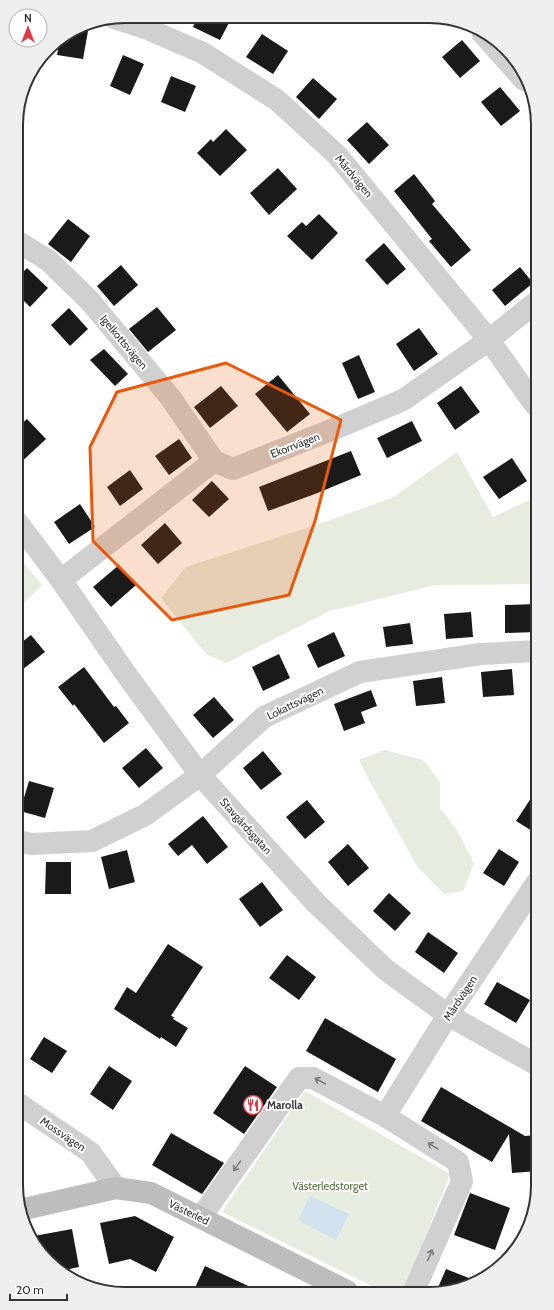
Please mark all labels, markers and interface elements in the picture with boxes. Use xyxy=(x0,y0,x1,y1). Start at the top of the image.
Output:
north arrow xyxy=(8,8,48,48)
text: N xyxy=(24,11,32,25)
street label: Mårdvägen xyxy=(332,152,376,200)
street label: Igelkottsvägen xyxy=(97,312,151,372)
street label: Ekorrvägen xyxy=(268,429,322,461)
street label: Lokattsvägen xyxy=(264,683,326,723)
street label: Stavgårdsgatan xyxy=(217,795,275,857)
street label: Mårdvägen xyxy=(440,973,480,1023)
one-way arrow xyxy=(314,1077,326,1085)
restaurant icon: Marolla xyxy=(242,1094,264,1116)
place label: Marolla xyxy=(267,1098,303,1112)
street label: Mossvägen xyxy=(38,1114,88,1154)
one-way arrow xyxy=(428,1142,439,1150)
one-way arrow xyxy=(233,1161,241,1172)
park label: Västerledstorget xyxy=(292,1179,368,1193)
street label: Västerled xyxy=(167,1196,211,1228)
one-way arrow xyxy=(426,1249,434,1261)
scale bar xyxy=(10,1276,67,1302)
text: 20 m xyxy=(16,1282,44,1297)

